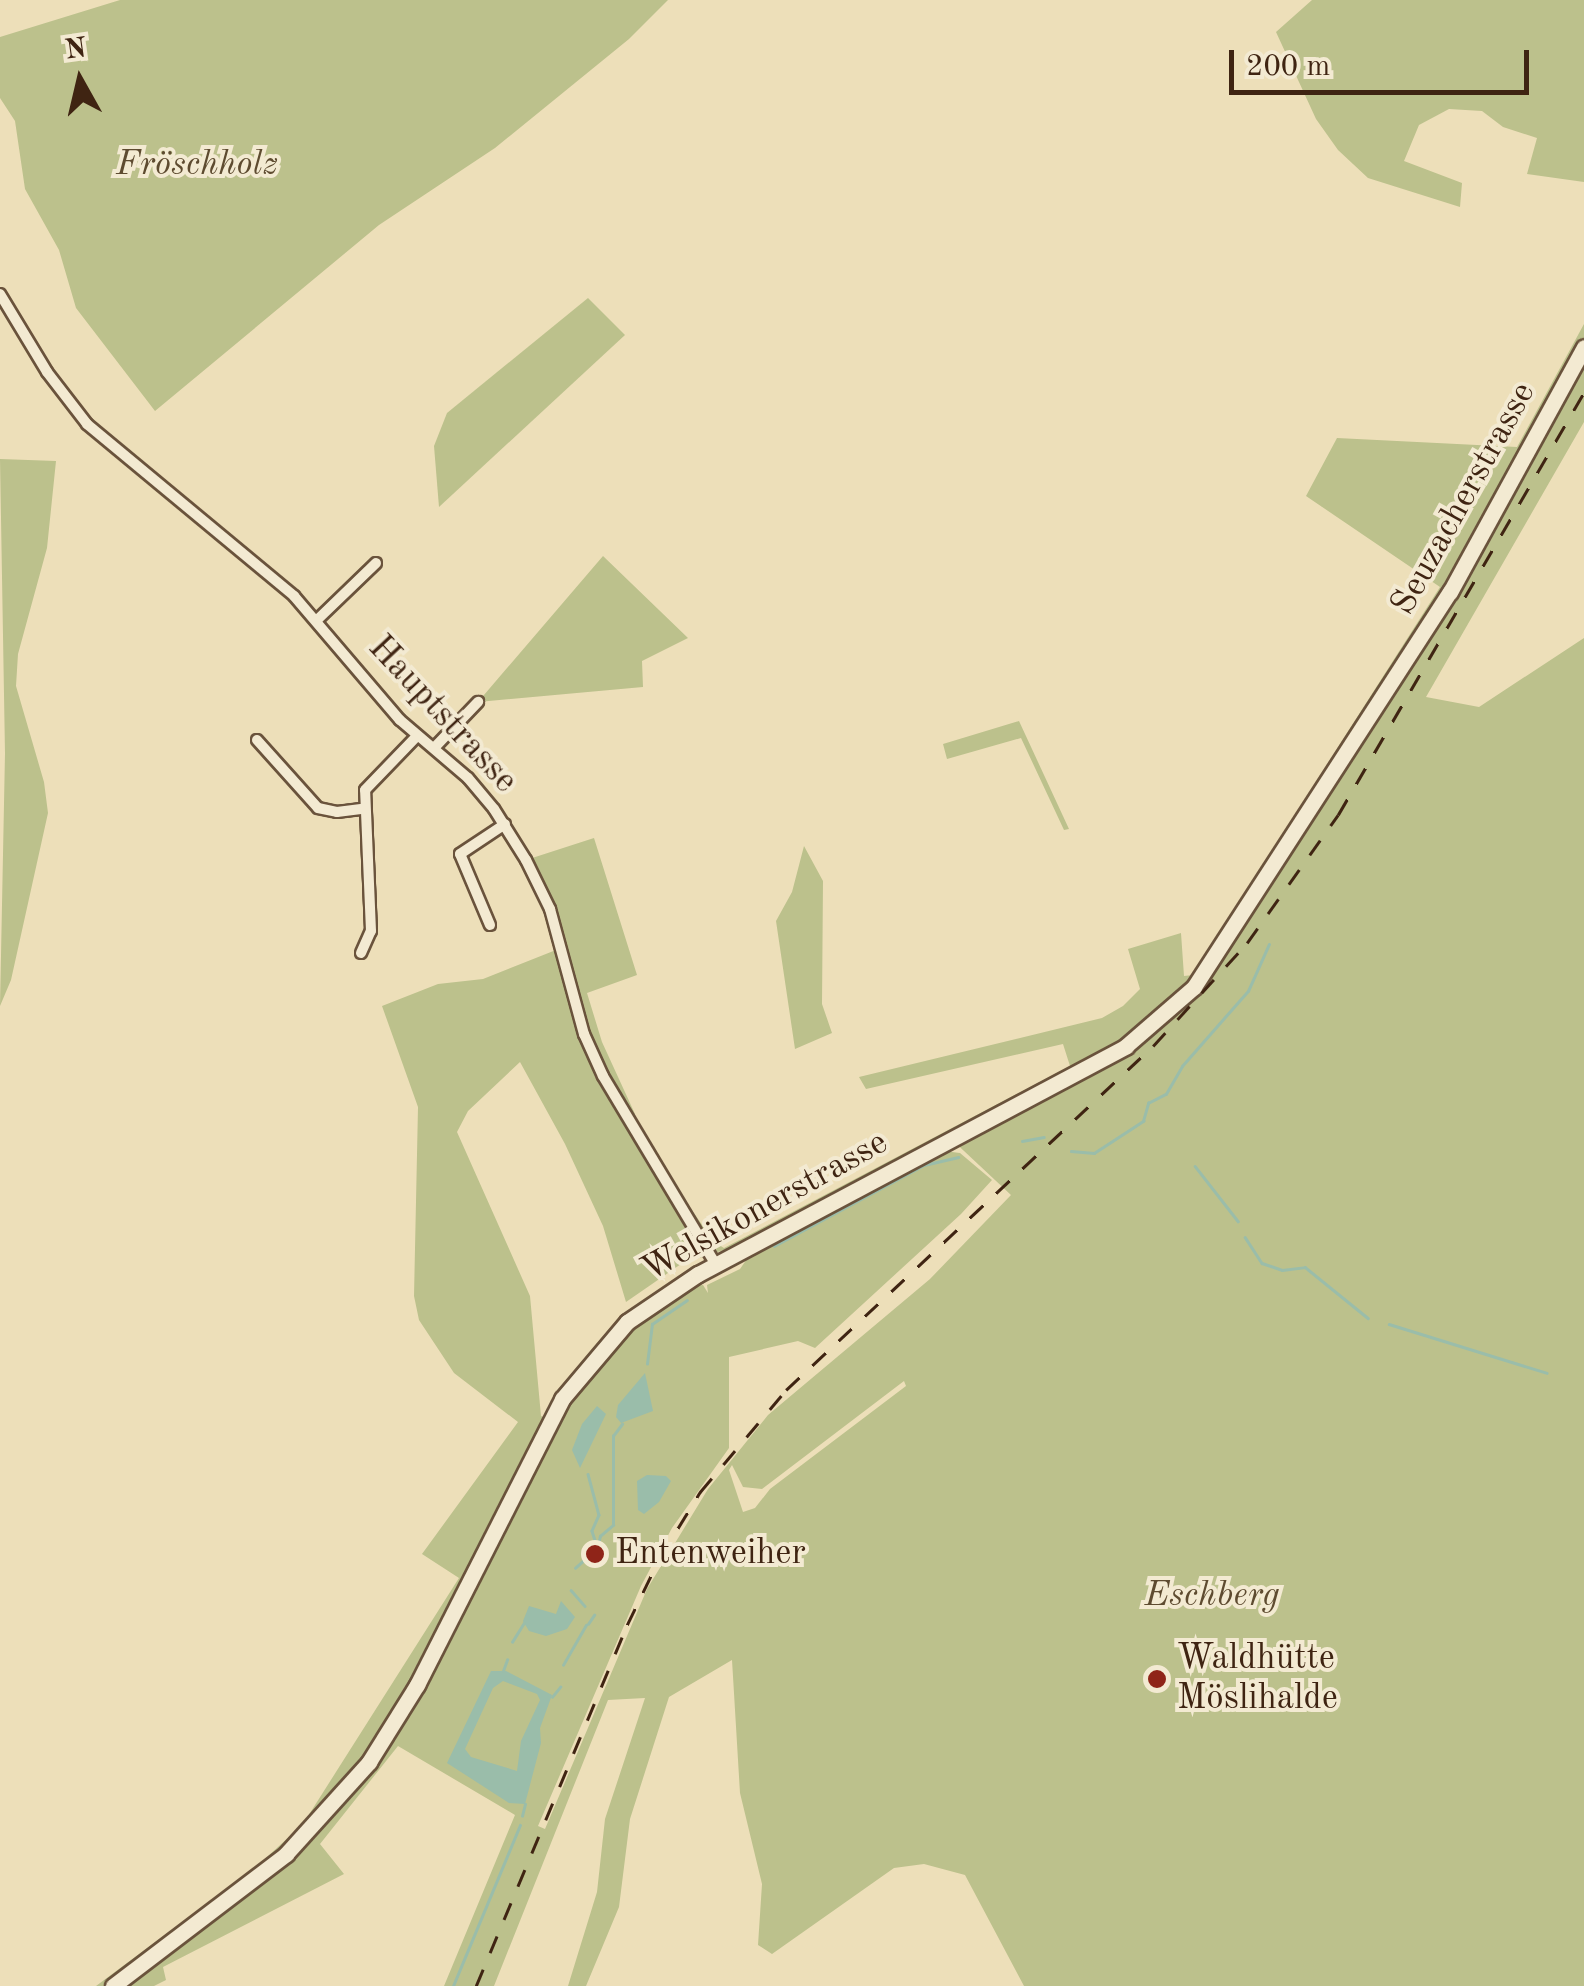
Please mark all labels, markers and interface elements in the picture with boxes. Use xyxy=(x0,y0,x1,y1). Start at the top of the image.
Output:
north arrow xyxy=(30,30,130,130)
scale bar xyxy=(1234,30,1534,92)
text: N xyxy=(63,35,88,66)
text: 200 m xyxy=(1246,52,1330,82)
park label: Fröschholz xyxy=(116,144,278,186)
street label: Seuzacherstrasse xyxy=(1383,375,1545,623)
street label: Hauptstrasse xyxy=(359,628,525,802)
street label: Welsikonerstrasse xyxy=(635,1122,895,1292)
place label: Entenweiher xyxy=(615,1533,806,1575)
marker: Entenweiher xyxy=(584,1543,606,1565)
park label: Eschberg xyxy=(1145,1575,1279,1617)
place label: Waldhütte Möslihalde xyxy=(1177,1638,1338,1720)
marker: Waldhütte Möslihalde xyxy=(1146,1668,1168,1690)

